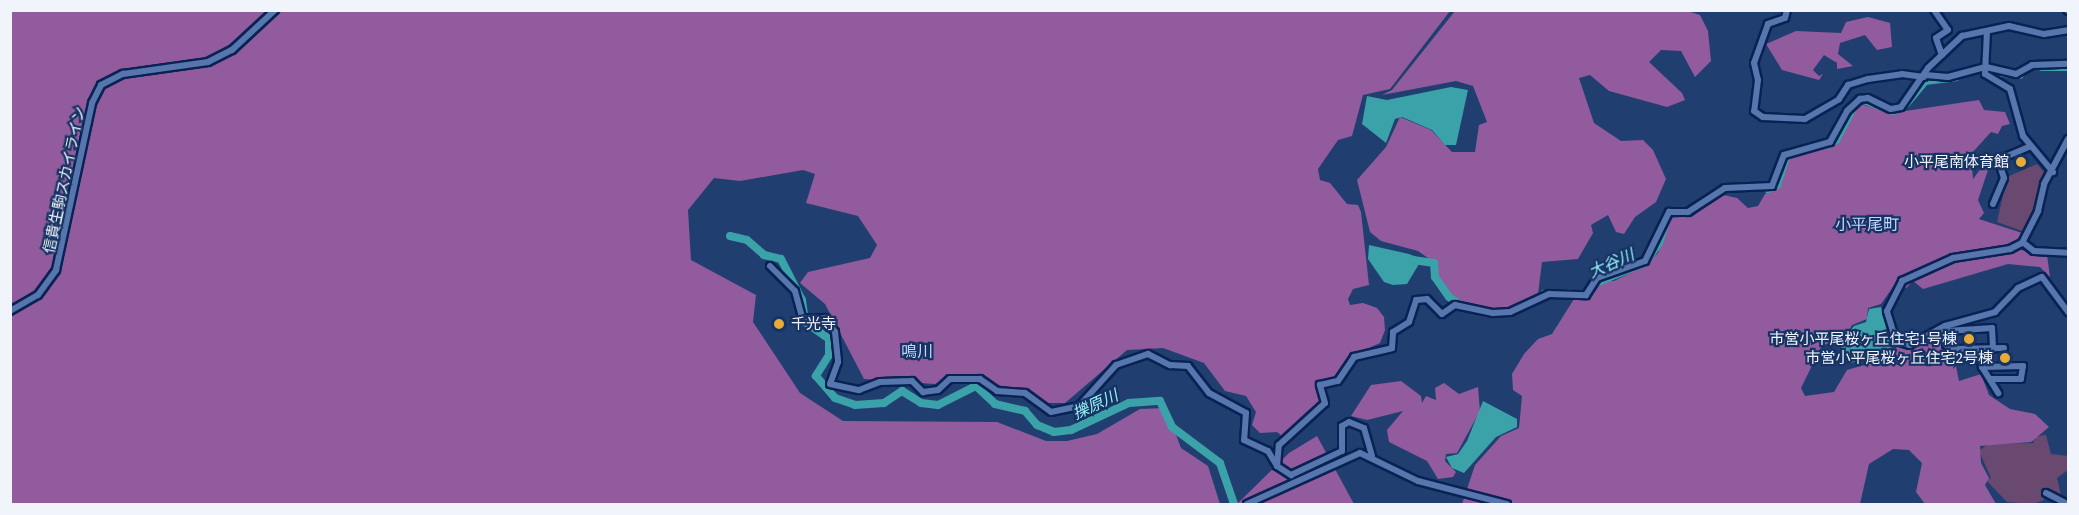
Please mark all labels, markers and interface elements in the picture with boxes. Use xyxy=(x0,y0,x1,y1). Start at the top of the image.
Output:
street label: 信貴生駒スカイライン xyxy=(40,105,88,255)
place label: 小平尾南体育館 xyxy=(1904,153,2009,171)
marker: 小平尾南体育館 xyxy=(2014,155,2028,169)
district label: 小平尾町 xyxy=(1835,214,1899,234)
water label: 大谷川 xyxy=(1585,244,1637,282)
place label: 千光寺 xyxy=(791,315,836,333)
marker: 千光寺 xyxy=(772,317,786,331)
place label: 市営小平尾桜ヶ丘住宅1号棟 xyxy=(1770,330,1957,348)
marker: 市営小平尾桜ヶ丘住宅1号棟 xyxy=(1962,332,1976,346)
district label: 鳴川 xyxy=(901,341,933,361)
place label: 市営小平尾桜ヶ丘住宅2号棟 xyxy=(1806,349,1993,367)
marker: 市営小平尾桜ヶ丘住宅2号棟 xyxy=(1998,351,2012,365)
water label: 擽原川 xyxy=(1069,385,1121,423)

